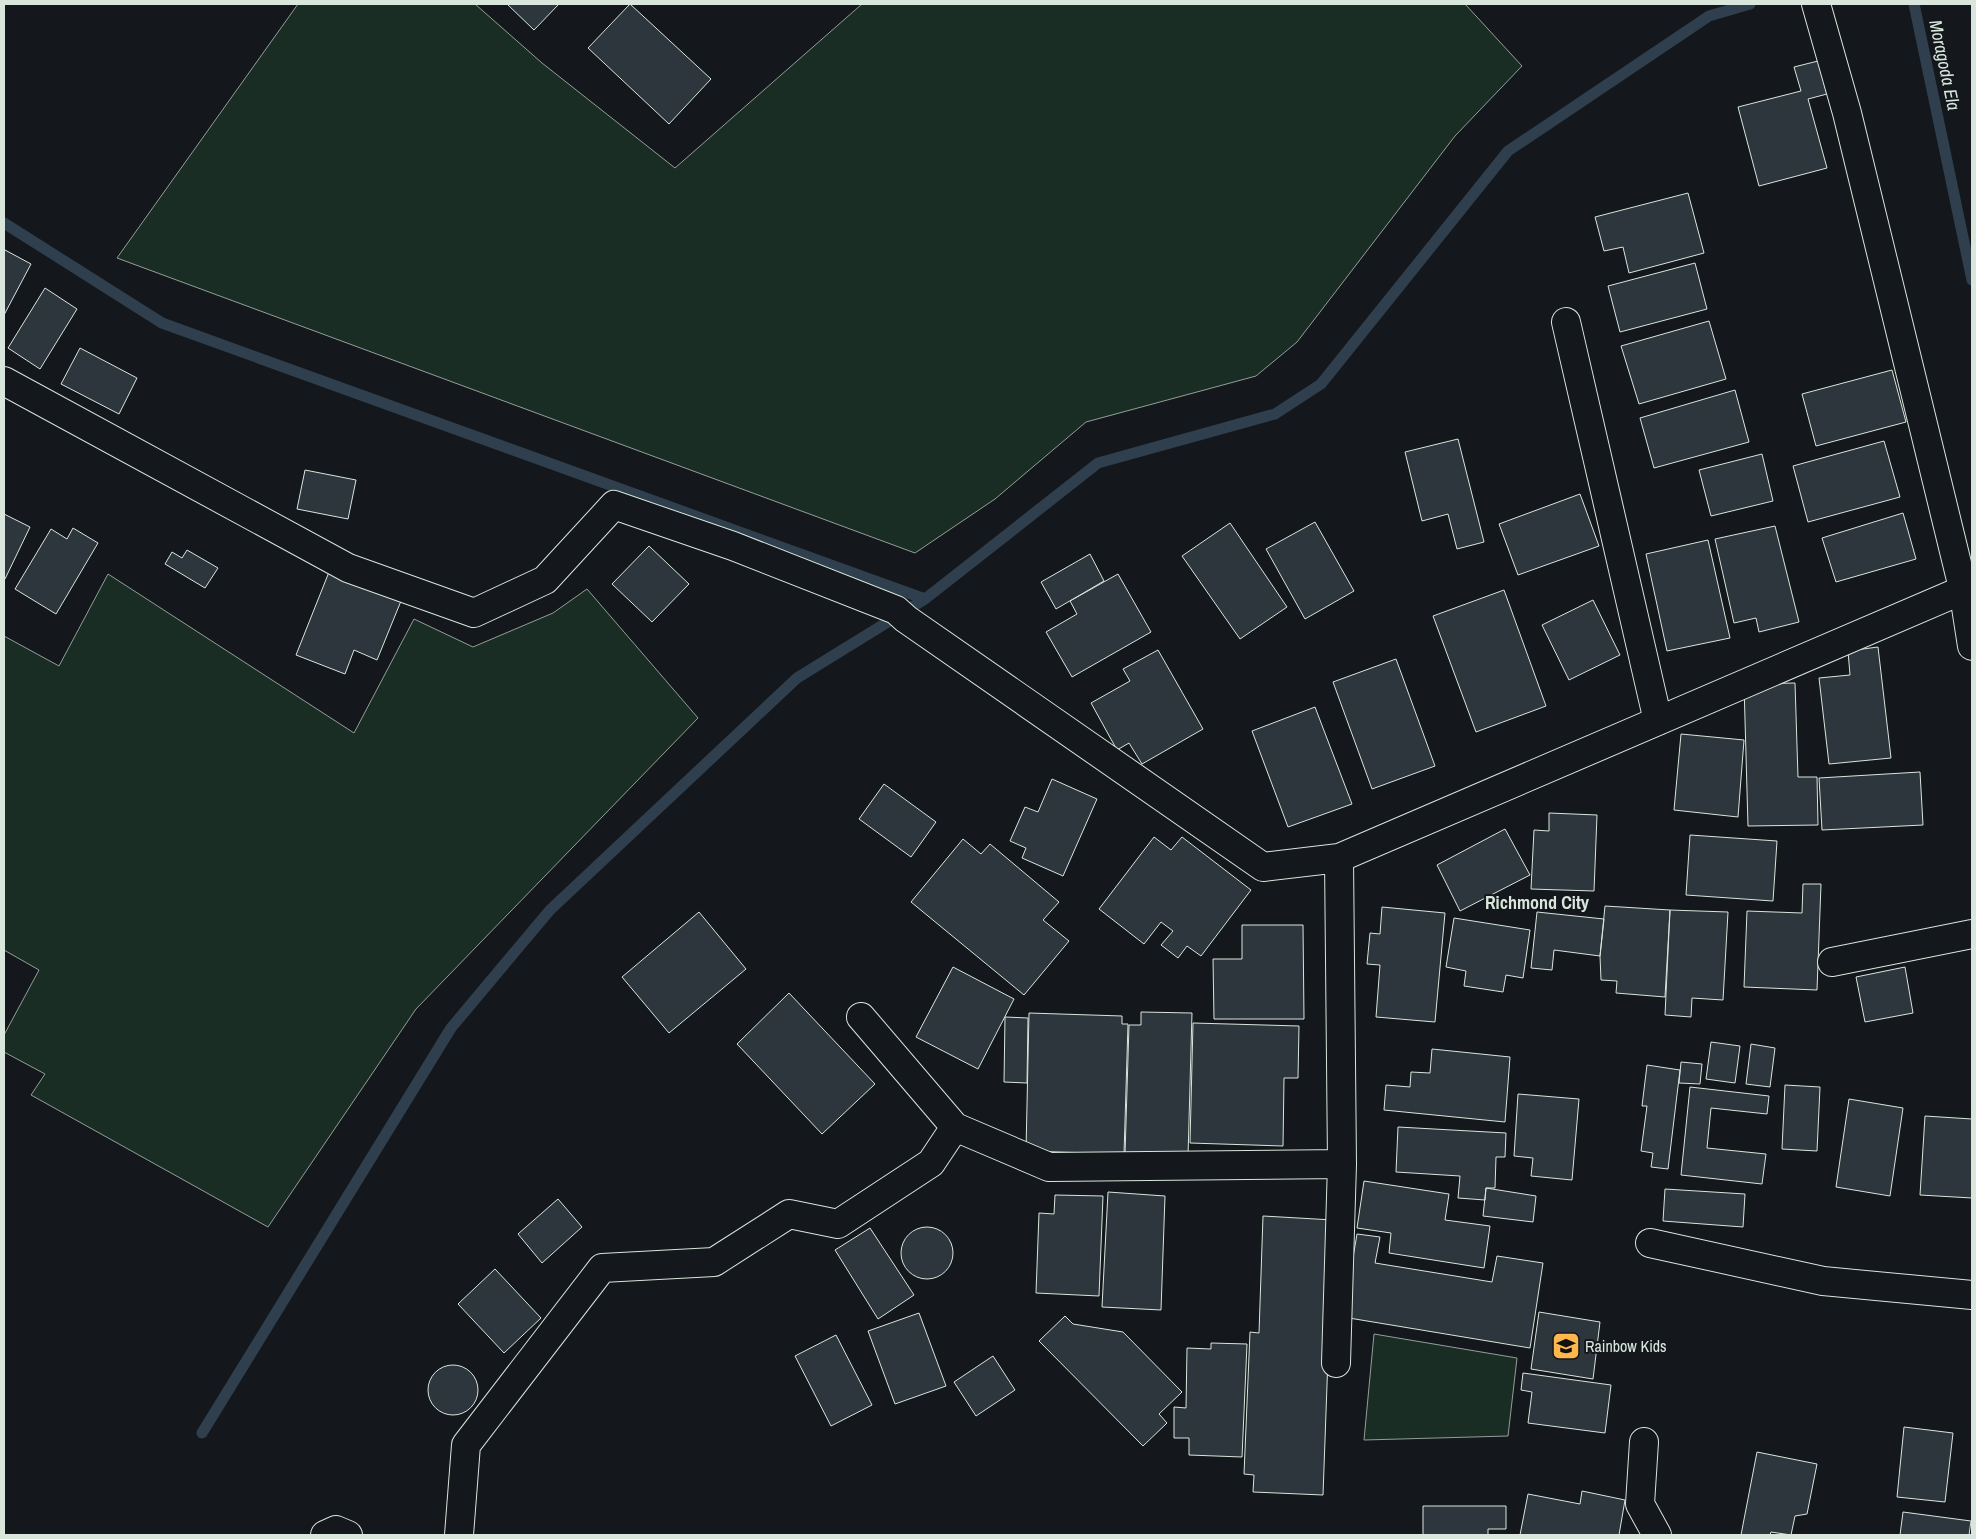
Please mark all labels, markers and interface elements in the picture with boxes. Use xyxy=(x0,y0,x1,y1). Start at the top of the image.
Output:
water label: Moragoda Ela xyxy=(1923,17,1967,113)
district label: Richmond City xyxy=(1485,890,1590,915)
school or university icon: Rainbow Kids xyxy=(1551,1331,1581,1361)
place label: Rainbow Kids xyxy=(1585,1335,1667,1357)

